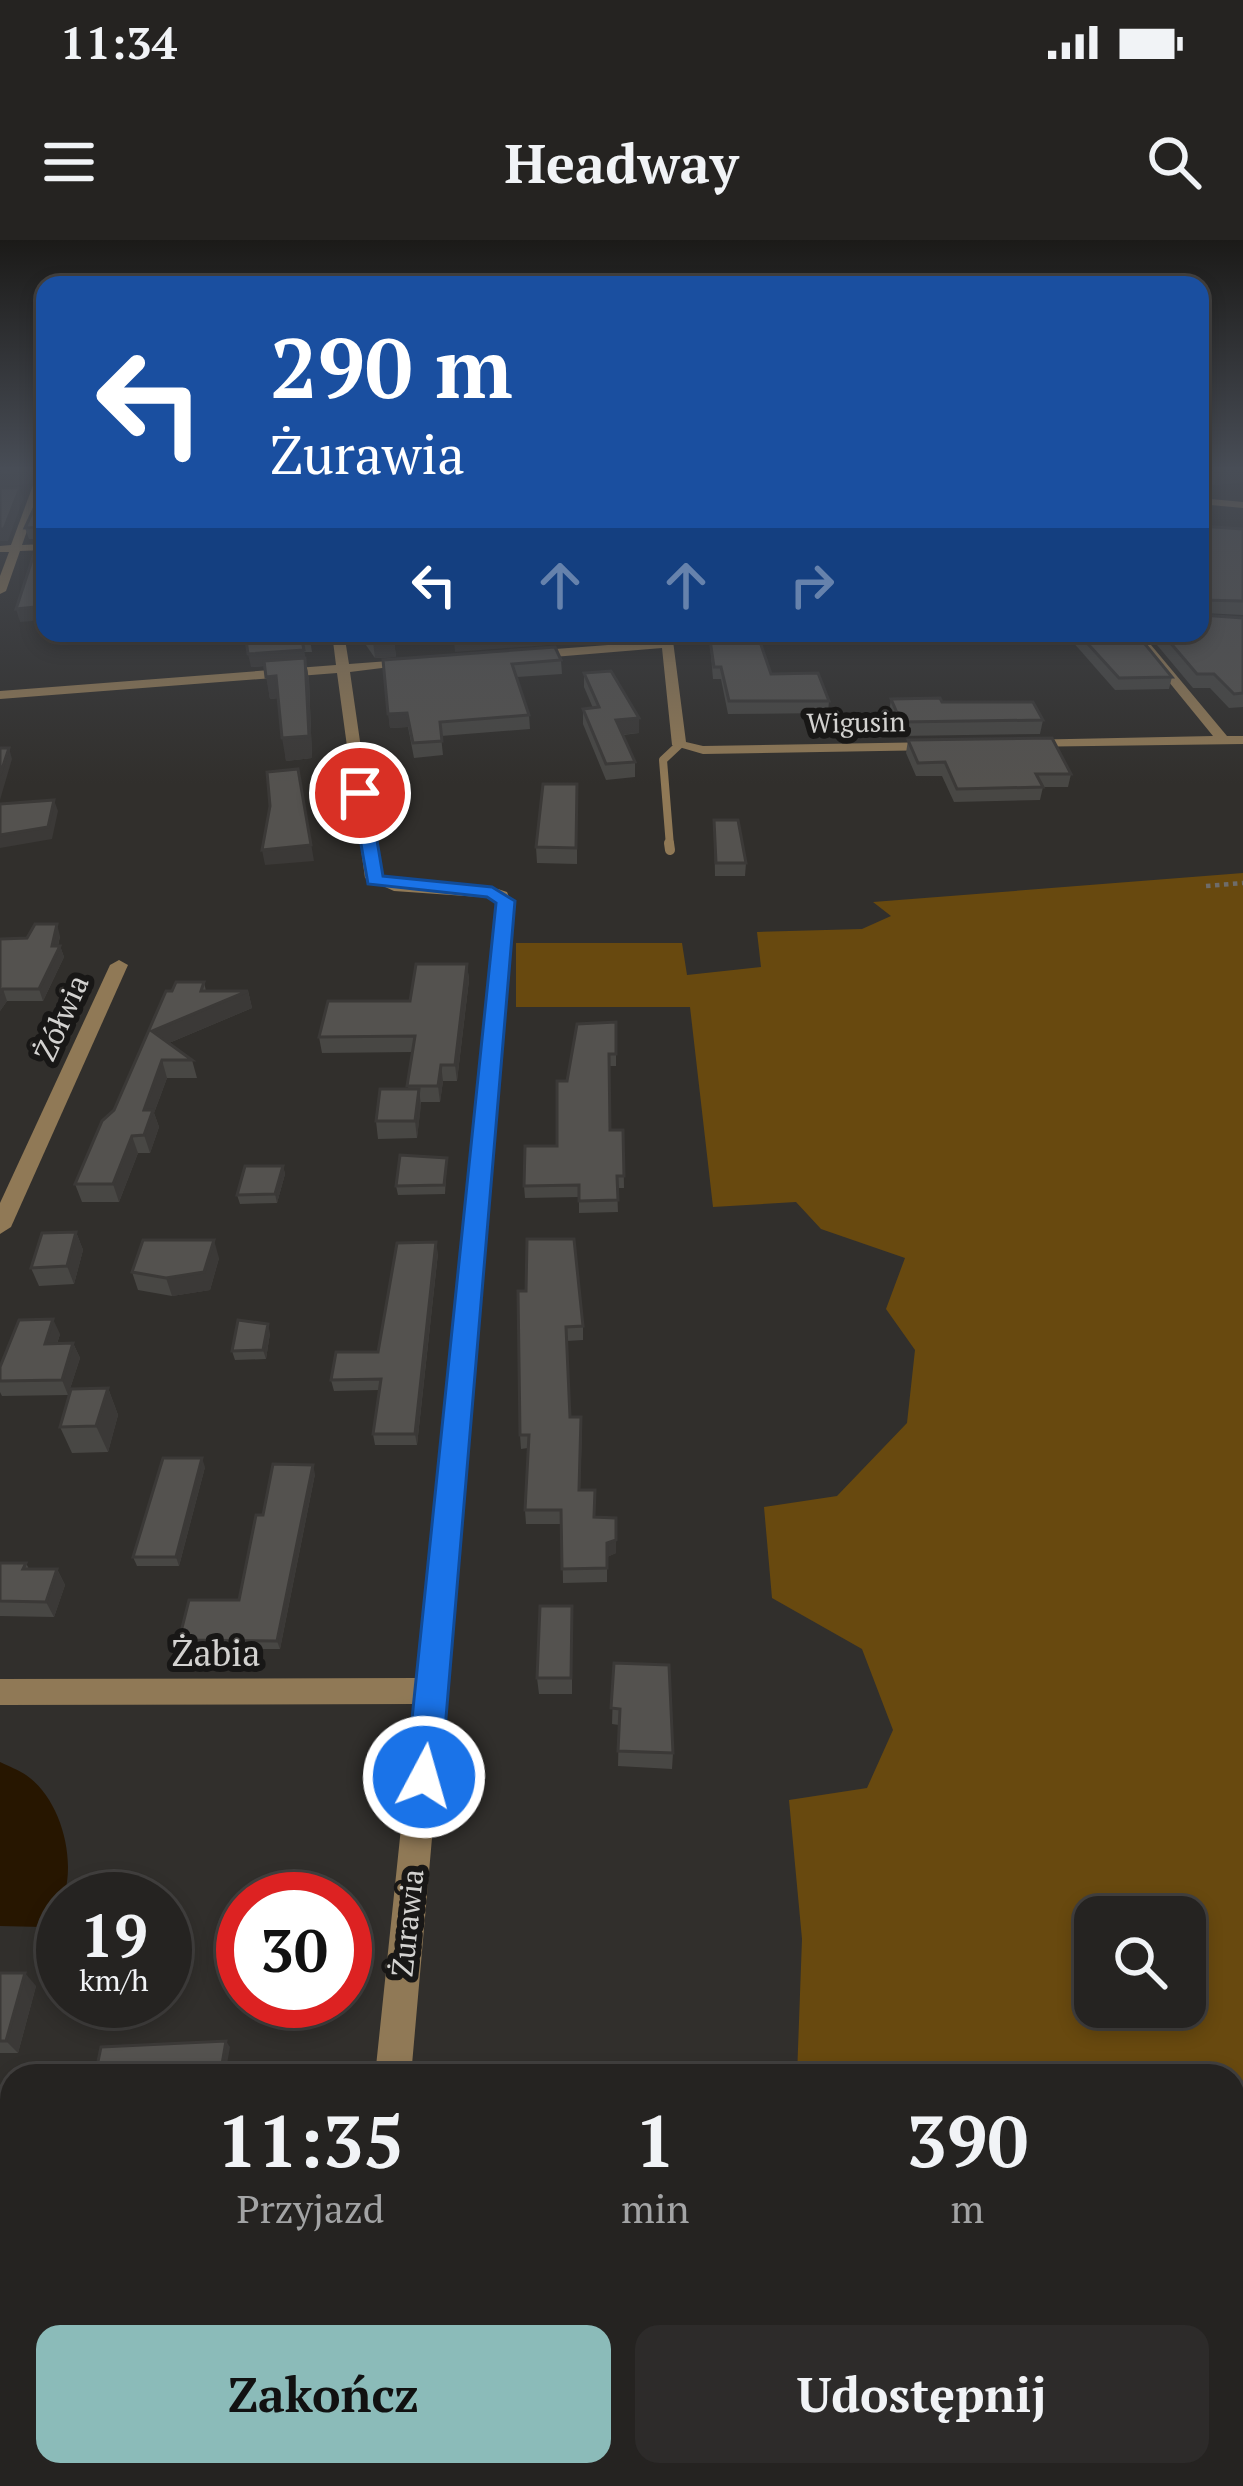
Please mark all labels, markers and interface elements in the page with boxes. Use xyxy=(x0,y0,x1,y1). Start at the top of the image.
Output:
text: 11:34 xyxy=(60,12,177,72)
text: Headway xyxy=(505,127,738,198)
icon: menu xyxy=(36,129,102,195)
icon: search xyxy=(1141,129,1207,195)
text: 290 m xyxy=(270,311,513,422)
icon: left xyxy=(72,324,228,480)
text: Żurawia xyxy=(270,418,465,489)
icon: left xyxy=(401,552,467,618)
icon: ahead xyxy=(527,552,593,618)
icon: ahead xyxy=(653,552,719,618)
icon: right xyxy=(779,552,845,618)
street label: Wigusin xyxy=(806,703,906,741)
pin xyxy=(309,742,411,844)
icon: arrive xyxy=(327,760,393,826)
street label: Żółwia xyxy=(25,968,98,1067)
street label: Żabia xyxy=(172,1629,260,1676)
position arrow xyxy=(361,1714,487,1840)
street label: Żurawia xyxy=(381,1867,433,1979)
speed limit sign: 30 xyxy=(216,1872,372,2028)
text: 19 xyxy=(80,1895,148,1974)
map controls xyxy=(1074,1896,1206,2028)
button: search xyxy=(1074,1896,1206,2028)
text: km/h xyxy=(79,1960,149,2000)
text: 11:35 xyxy=(217,2092,404,2188)
text: 1 xyxy=(635,2092,676,2188)
text: 390 xyxy=(906,2092,1028,2188)
text: Przyjazd xyxy=(236,2182,384,2234)
text: min xyxy=(621,2182,689,2234)
text: m xyxy=(950,2182,984,2234)
button: Zakończ xyxy=(36,2325,611,2463)
button: Udostępnij xyxy=(635,2325,1209,2463)

